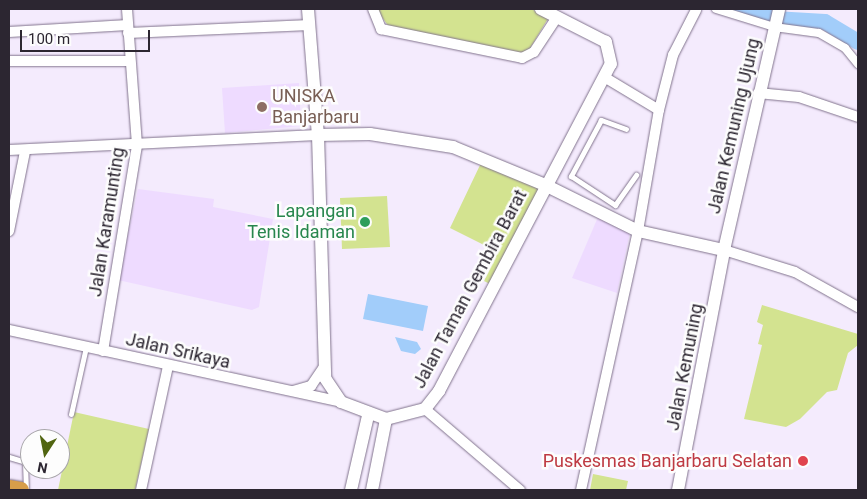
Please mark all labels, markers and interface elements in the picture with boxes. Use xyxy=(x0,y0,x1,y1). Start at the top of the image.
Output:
scale bar xyxy=(22,20,152,52)
text: 100 m xyxy=(28,30,70,48)
street label: Jalan Kemuning Ujung xyxy=(703,36,765,216)
place label: UNISKA Banjarbaru xyxy=(272,86,359,128)
marker: UNISKA Banjarbaru xyxy=(256,101,268,113)
street label: Jalan Karamunting xyxy=(85,146,129,298)
street label: Jalan Taman Gembira Barat xyxy=(408,186,532,392)
place label: Lapangan Tenis Idaman xyxy=(247,201,355,243)
marker: Lapangan Tenis Idaman xyxy=(359,216,371,228)
street label: Jalan Kemuning xyxy=(662,302,708,432)
street label: Jalan Srikaya xyxy=(124,329,232,373)
north arrow xyxy=(20,429,70,479)
place label: Puskesmas Banjarbaru Selatan xyxy=(543,450,792,472)
marker: Puskesmas Banjarbaru Selatan xyxy=(796,454,810,468)
text: N xyxy=(36,459,49,477)

